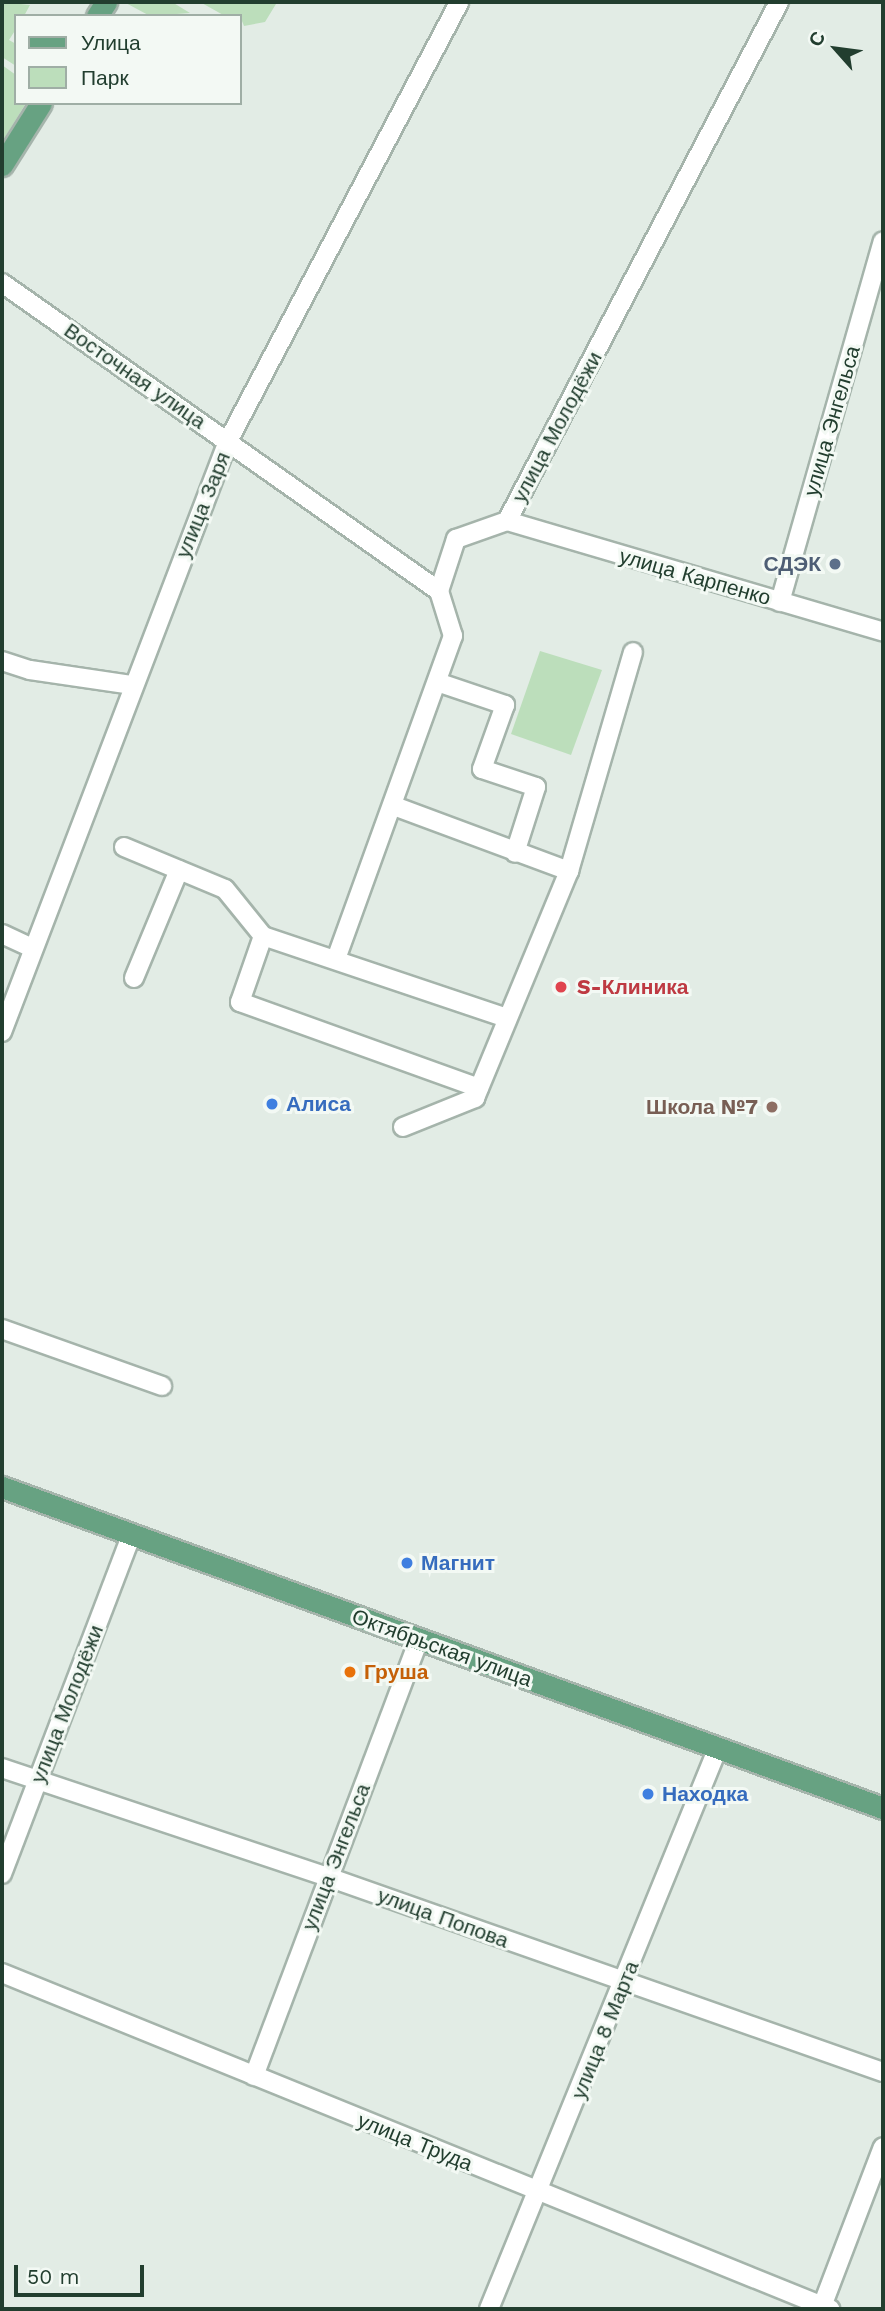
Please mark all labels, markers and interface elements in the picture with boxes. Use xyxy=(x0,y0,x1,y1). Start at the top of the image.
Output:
legend xyxy=(14,14,242,105)
north arrow xyxy=(801,14,871,84)
text: С xyxy=(804,27,830,50)
text: Улица xyxy=(81,30,141,55)
text: Парк xyxy=(81,65,129,90)
street label: Восточная улица xyxy=(59,318,211,434)
street label: улица Энгельса xyxy=(799,343,865,499)
street label: улица Молодёжи xyxy=(507,347,607,507)
street label: улица Заря xyxy=(170,448,236,562)
street label: улица Карпенко xyxy=(616,543,774,611)
place label: СДЭК xyxy=(763,551,821,577)
marker: СДЭК xyxy=(827,556,843,572)
place label: S-Клиника xyxy=(577,974,688,1000)
marker: S-Клиника xyxy=(551,977,571,997)
place label: Алиса xyxy=(286,1091,351,1117)
place label: Школа №7 xyxy=(646,1094,758,1120)
marker: Алиса xyxy=(264,1096,280,1112)
marker: Школа №7 xyxy=(764,1099,780,1115)
place label: Магнит xyxy=(421,1550,495,1576)
marker: Магнит xyxy=(399,1555,415,1571)
street label: Октябрьская улица xyxy=(349,1604,535,1692)
street label: улица Молодёжи xyxy=(25,1621,109,1787)
place label: Груша xyxy=(364,1659,429,1685)
marker: Груша xyxy=(342,1664,358,1680)
street label: улица Энгельса xyxy=(296,1780,376,1934)
place label: Находка xyxy=(662,1781,748,1807)
marker: Находка xyxy=(640,1786,656,1802)
street label: улица Попова xyxy=(374,1883,512,1953)
street label: улица 8 Марта xyxy=(566,1957,644,2103)
street label: улица Труда xyxy=(354,2108,476,2176)
scale bar xyxy=(18,2252,147,2296)
text: 50 m xyxy=(27,2264,79,2289)

